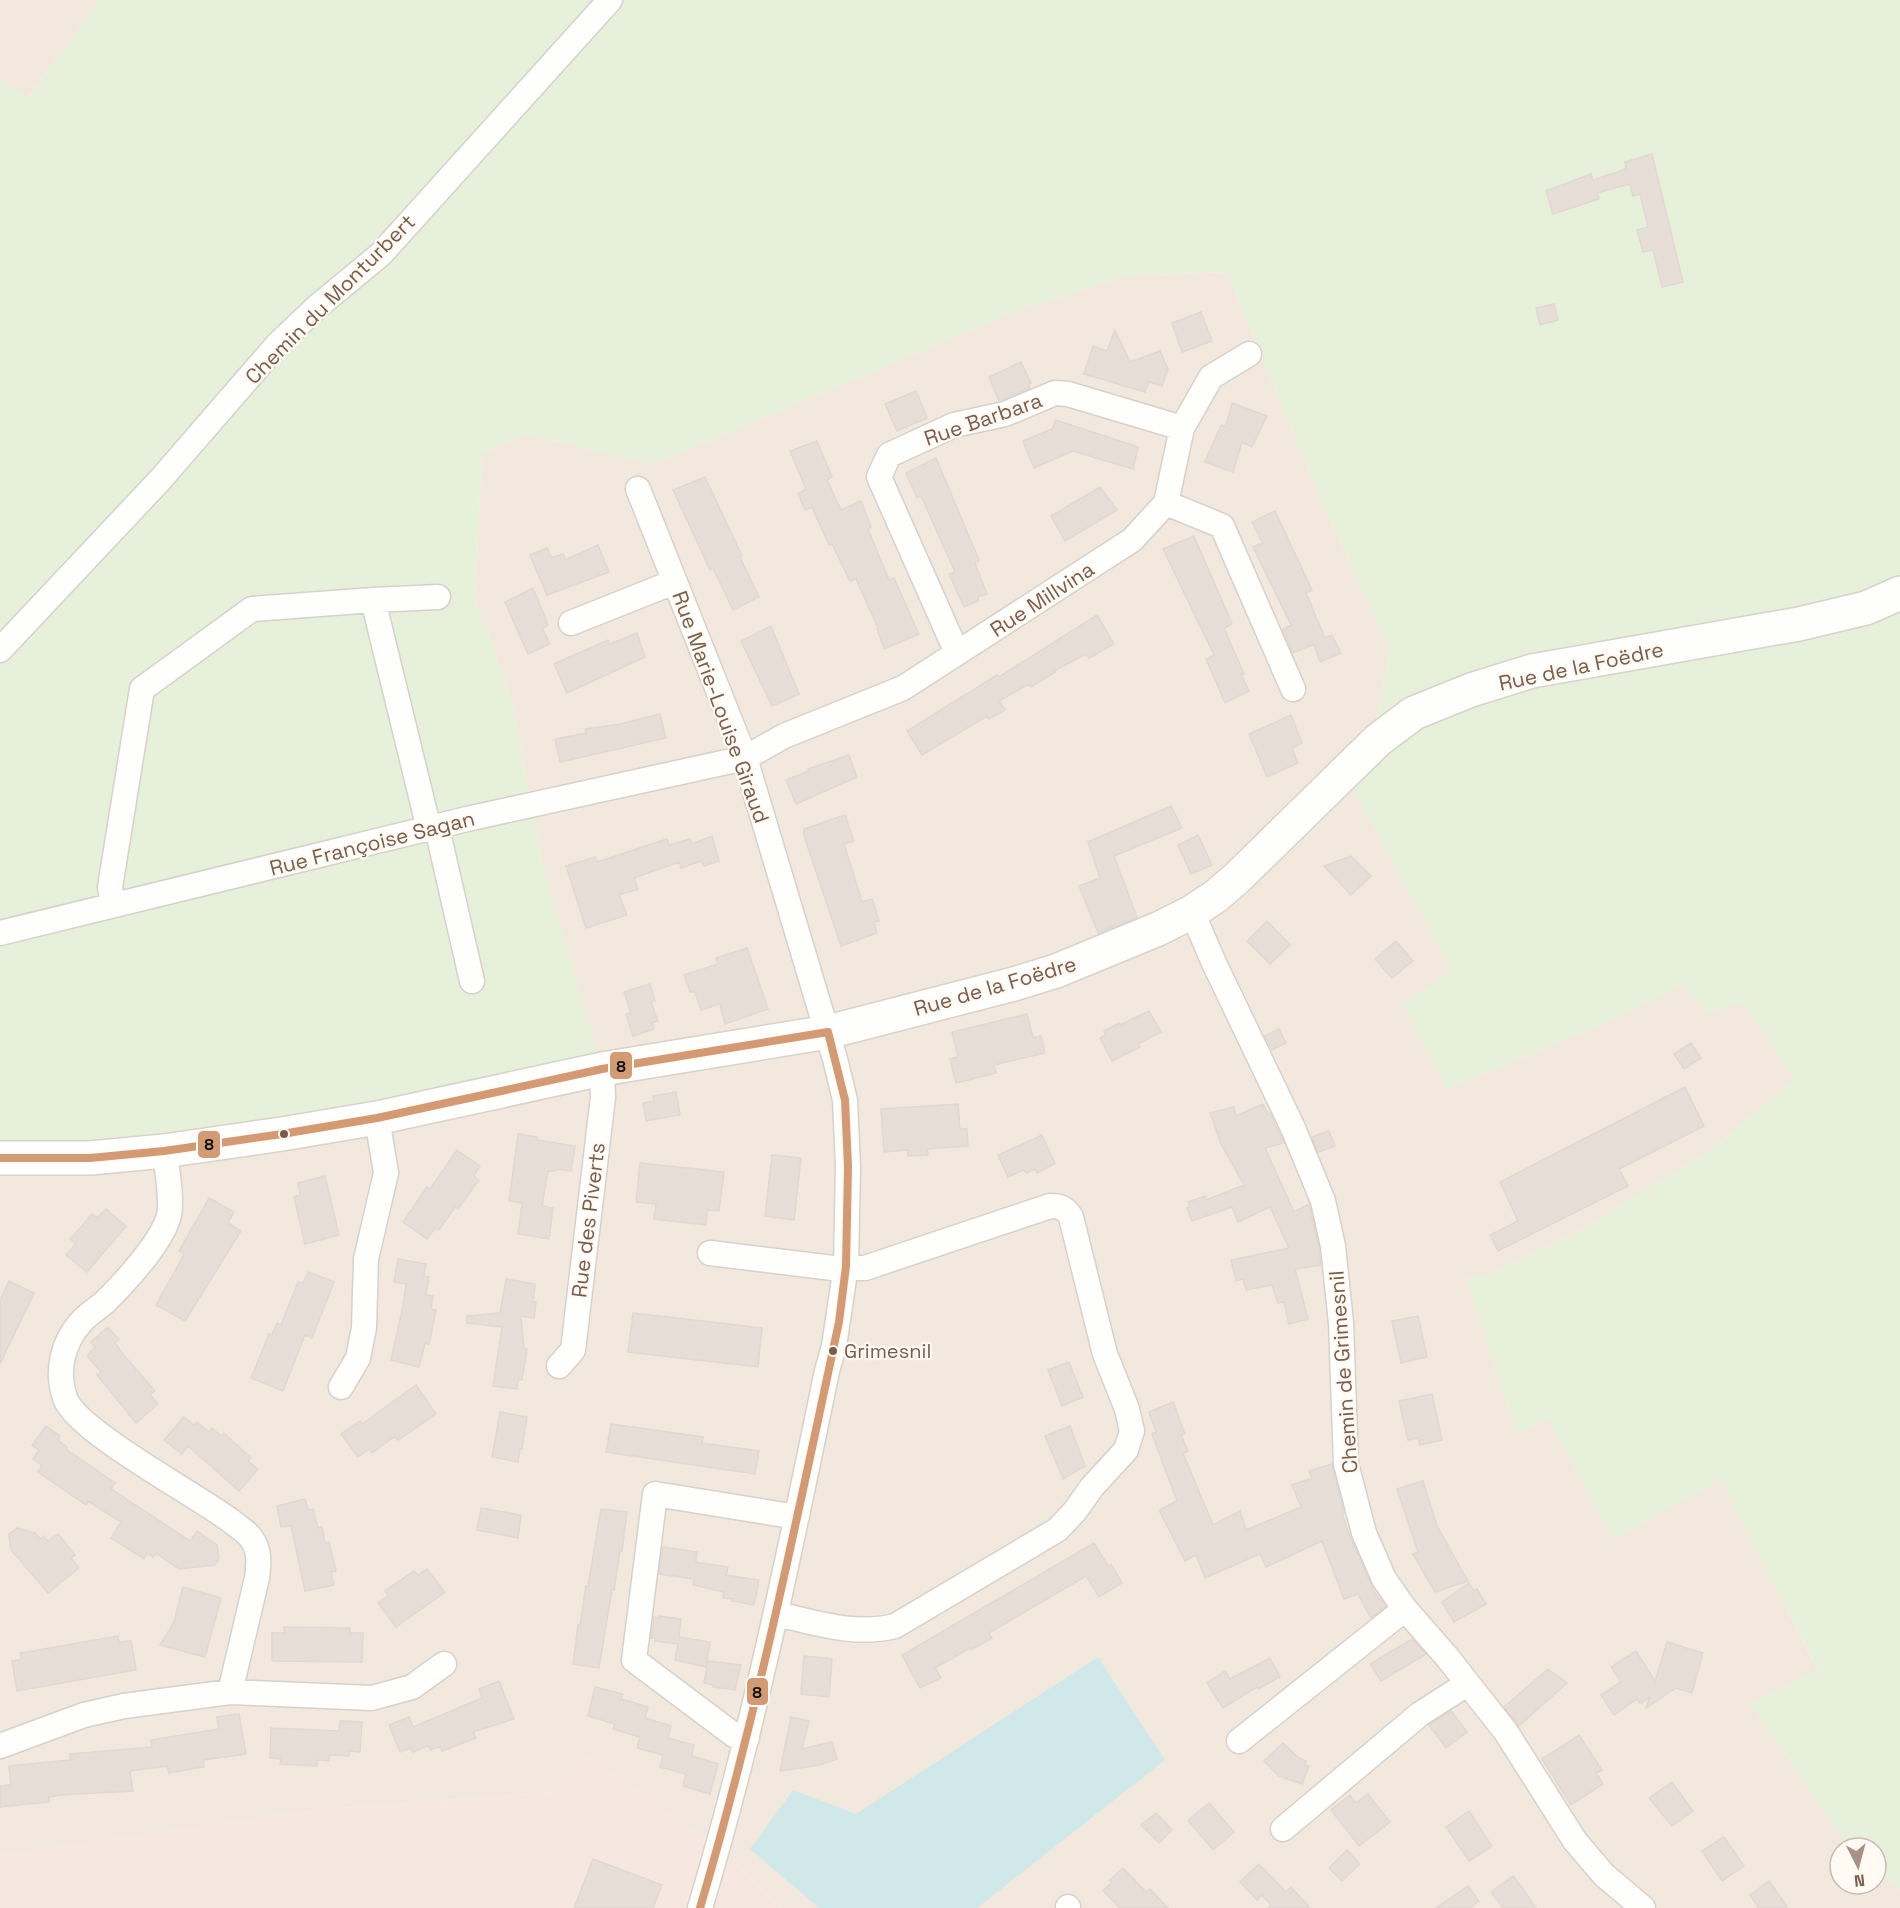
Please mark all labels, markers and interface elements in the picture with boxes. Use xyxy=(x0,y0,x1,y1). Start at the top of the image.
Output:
street label: Chemin du Monturbert xyxy=(239,208,421,390)
street label: Rue Barbara xyxy=(920,386,1046,452)
street label: Rue Millvina xyxy=(985,555,1099,643)
street label: Rue Marie-Louise Giraud xyxy=(666,587,776,827)
street label: Rue de la Foëdre xyxy=(1496,635,1666,697)
street label: Rue Françoise Sagan xyxy=(267,804,477,882)
street label: Rue de la Foëdre xyxy=(911,950,1079,1022)
line badge: 8 xyxy=(609,1051,633,1080)
text: 8 xyxy=(616,1056,626,1077)
unlabelled marker xyxy=(278,1128,290,1140)
line badge: 8 xyxy=(197,1130,221,1159)
text: 8 xyxy=(204,1134,214,1155)
street label: Rue des Piverts xyxy=(565,1141,611,1299)
street label: Chemin de Grimesnil xyxy=(1322,1270,1364,1474)
place label: Grimesnil xyxy=(844,1338,931,1364)
marker: Grimesnil xyxy=(827,1345,839,1357)
line badge: 8 xyxy=(746,1677,769,1706)
text: 8 xyxy=(752,1682,762,1703)
north arrow xyxy=(1828,1836,1888,1896)
text: N xyxy=(1853,1869,1866,1891)

